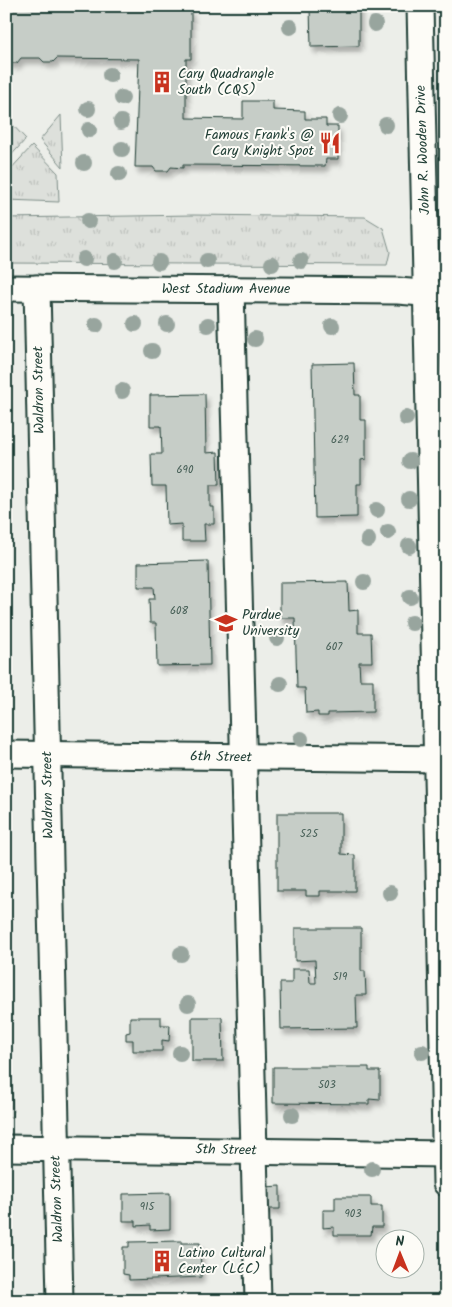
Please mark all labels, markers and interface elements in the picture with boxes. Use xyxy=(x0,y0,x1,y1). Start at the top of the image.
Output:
place label: Cary Quadrangle South (CQS) xyxy=(178,63,275,101)
building icon: Cary Quadrangle South (CQS) xyxy=(149,69,175,95)
street label: John R. Wooden Drive xyxy=(410,84,436,215)
place label: Famous Frank's @ Cary Knight Spot xyxy=(205,124,315,162)
restaurant icon: Famous Frank's @ Cary Knight Spot xyxy=(317,130,343,156)
street label: West Stadium Avenue xyxy=(162,278,291,300)
street label: Waldron Street xyxy=(27,345,51,434)
house number: 629 xyxy=(331,431,350,449)
house number: 690 xyxy=(177,461,194,479)
house number: 608 xyxy=(170,602,188,620)
place label: Purdue University xyxy=(242,604,300,642)
school or university icon: Purdue University xyxy=(213,610,239,636)
house number: 607 xyxy=(326,638,343,656)
street label: 6th Street xyxy=(190,745,253,769)
street label: Waldron Street xyxy=(36,750,60,839)
house number: 525 xyxy=(300,825,319,843)
house number: 519 xyxy=(333,968,348,986)
house number: 503 xyxy=(318,1076,336,1094)
street label: 5th Street xyxy=(195,1138,258,1162)
street label: Waldron Street xyxy=(44,1154,70,1243)
house number: 915 xyxy=(140,1198,155,1216)
house number: 903 xyxy=(344,1205,362,1223)
north arrow xyxy=(374,1230,424,1280)
text: N xyxy=(395,1231,405,1253)
place label: Latino Cultural Center (LCC) xyxy=(178,1242,266,1280)
building icon: Latino Cultural Center (LCC) xyxy=(149,1248,175,1274)

